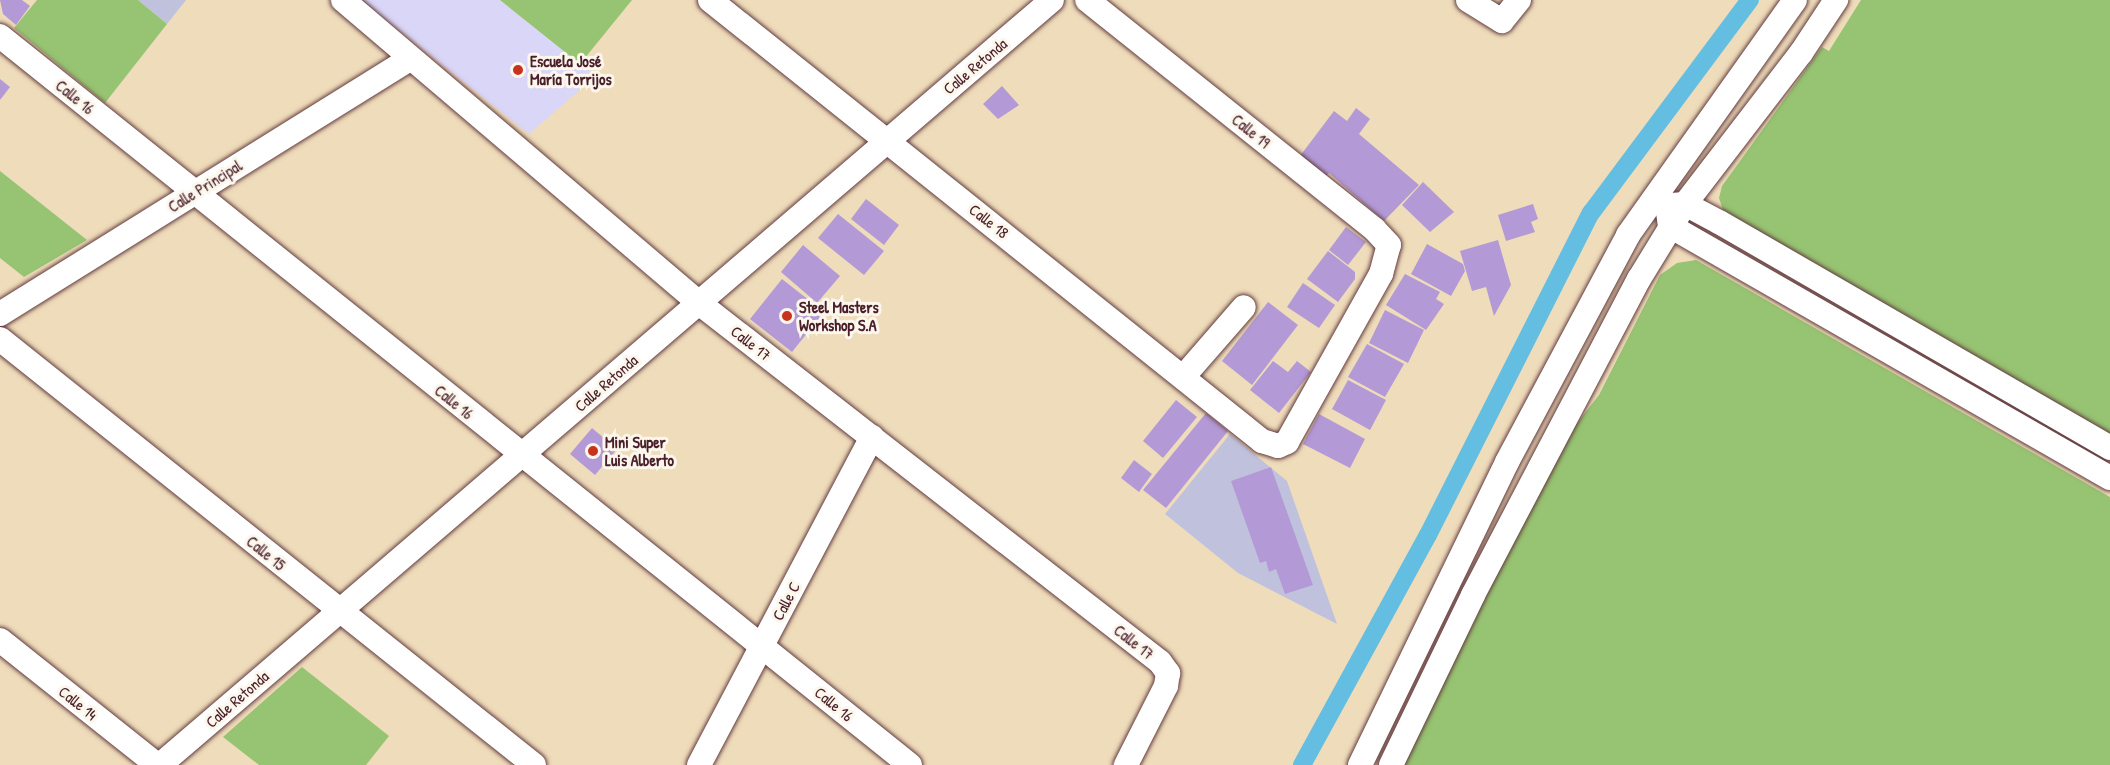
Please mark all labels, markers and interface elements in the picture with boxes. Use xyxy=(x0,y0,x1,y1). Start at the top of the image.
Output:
street label: Calle Retonda xyxy=(939,34,1011,98)
place label: Escuela José María Torrijos xyxy=(530,51,612,89)
marker: Escuela José María Torrijos xyxy=(511,63,525,77)
street label: Calle 16 xyxy=(52,76,98,118)
street label: Calle 19 xyxy=(1228,110,1274,152)
street label: Calle Principal xyxy=(164,156,246,216)
street label: Calle 18 xyxy=(965,200,1013,242)
place label: Steel Masters Workshop S.A xyxy=(799,297,879,335)
marker: Steel Masters Workshop S.A xyxy=(780,309,794,323)
street label: Calle 17 xyxy=(727,321,775,365)
street label: Calle Retonda xyxy=(571,350,641,416)
street label: Calle 16 xyxy=(431,381,477,423)
place label: Mini Super Luis Alberto xyxy=(605,432,674,470)
marker: Mini Super Luis Alberto xyxy=(586,444,600,458)
street label: Calle 15 xyxy=(243,532,289,574)
street label: Calle C xyxy=(768,579,804,623)
street label: Calle 17 xyxy=(1110,620,1158,664)
street label: Calle Retonda xyxy=(202,666,272,732)
street label: Calle 14 xyxy=(55,682,101,724)
street label: Calle 16 xyxy=(811,683,857,725)

